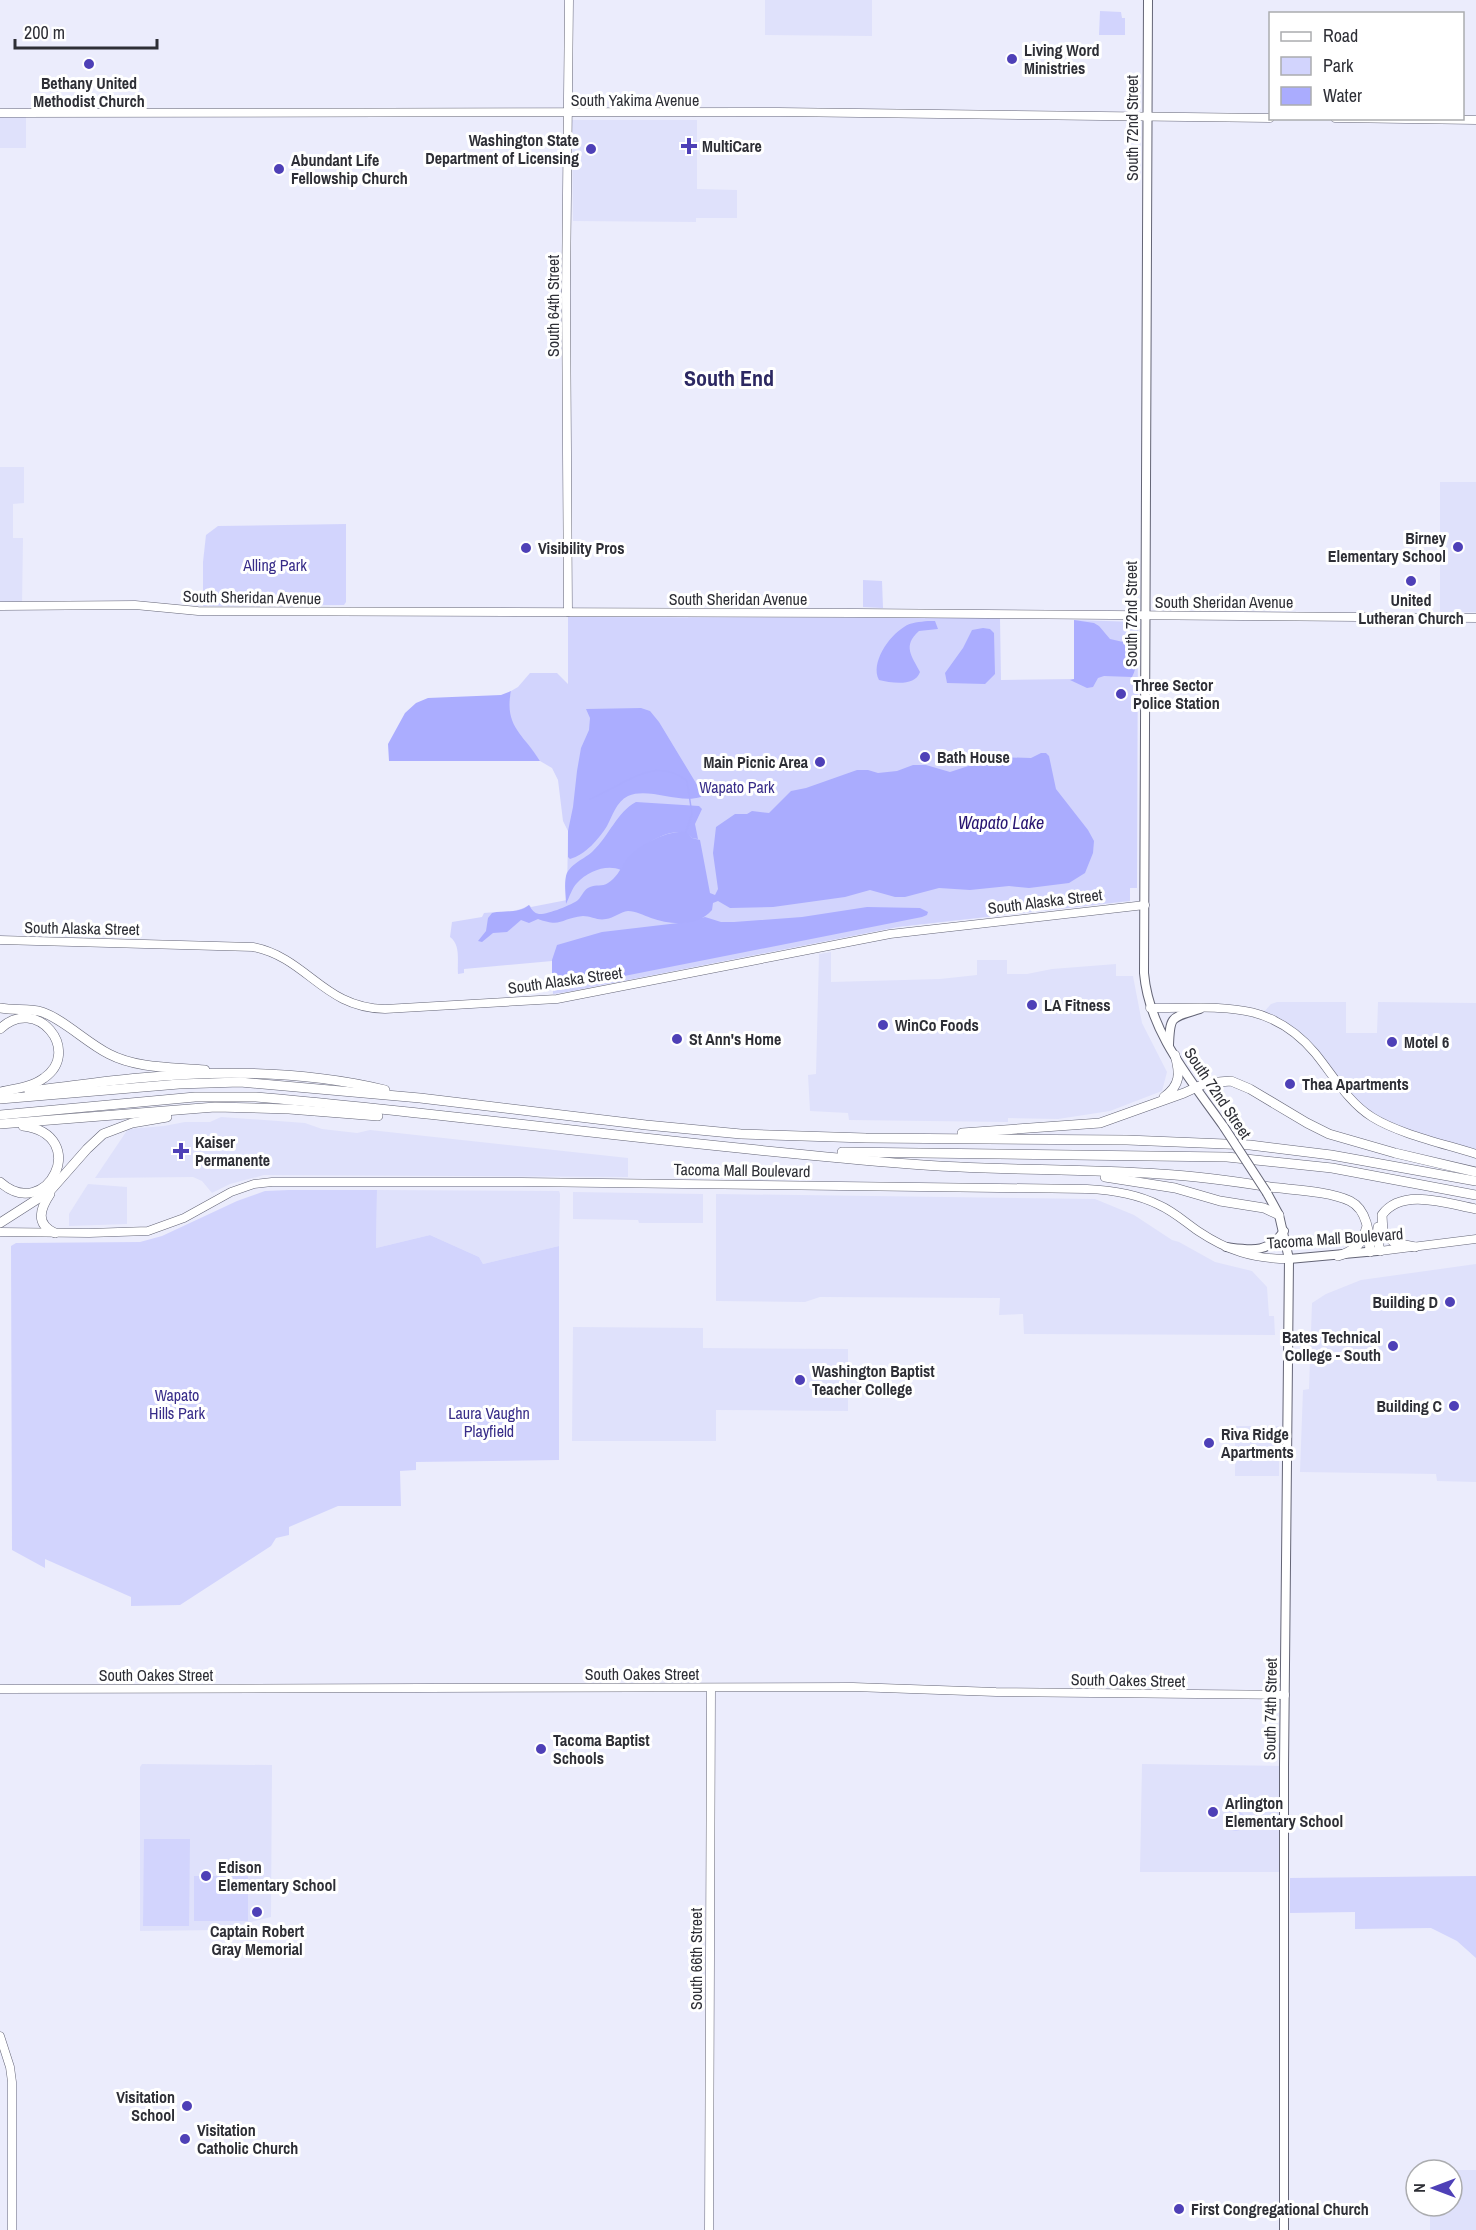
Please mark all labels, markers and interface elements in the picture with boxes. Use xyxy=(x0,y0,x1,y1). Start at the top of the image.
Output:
scale bar xyxy=(15,12,158,50)
legend xyxy=(1269,12,1464,120)
text: 200 m xyxy=(24,20,65,45)
text: Road xyxy=(1323,23,1358,48)
place label: Living Word Ministries xyxy=(1024,39,1100,79)
marker: Living Word Ministries xyxy=(1005,52,1019,66)
text: Park xyxy=(1323,53,1354,78)
marker: Bethany United Methodist Church xyxy=(82,57,96,71)
place label: Bethany United Methodist Church xyxy=(33,72,145,112)
street label: South 72nd Street xyxy=(1121,75,1143,181)
text: Water xyxy=(1323,83,1362,108)
street label: South Yakima Avenue xyxy=(571,89,699,111)
place label: Washington State Department of Licensing xyxy=(425,129,579,169)
place label: MultiCare xyxy=(702,135,762,157)
marker: MultiCare xyxy=(680,137,698,155)
marker: Washington State Department of Licensing xyxy=(584,142,598,156)
place label: Abundant Life Fellowship Church xyxy=(291,149,408,189)
marker: Abundant Life Fellowship Church xyxy=(272,162,286,176)
street label: South 64th Street xyxy=(542,255,564,357)
district label: South End xyxy=(684,363,774,393)
place label: Birney Elementary School xyxy=(1328,527,1447,567)
place label: Visibility Pros xyxy=(538,537,625,559)
marker: Birney Elementary School xyxy=(1451,540,1465,554)
marker: Visibility Pros xyxy=(519,541,533,555)
park label: Alling Park xyxy=(242,554,307,576)
street label: South 72nd Street xyxy=(1120,561,1142,667)
marker: United Lutheran Church xyxy=(1404,574,1418,588)
street label: South Sheridan Avenue xyxy=(183,585,321,609)
street label: South Sheridan Avenue xyxy=(669,588,807,610)
place label: United Lutheran Church xyxy=(1358,589,1464,629)
street label: South Sheridan Avenue xyxy=(1155,591,1293,613)
place label: Three Sector Police Station xyxy=(1133,674,1220,714)
marker: Three Sector Police Station xyxy=(1114,687,1128,701)
place label: Bath House xyxy=(937,746,1010,768)
marker: Bath House xyxy=(918,750,932,764)
place label: Main Picnic Area xyxy=(703,751,809,773)
marker: Main Picnic Area xyxy=(813,755,827,769)
park label: Wapato Park xyxy=(699,776,775,798)
water label: Wapato Lake xyxy=(958,810,1044,835)
street label: South Alaska Street xyxy=(986,883,1104,919)
street label: South Alaska Street xyxy=(24,916,140,940)
street label: South Alaska Street xyxy=(506,961,624,999)
place label: LA Fitness xyxy=(1044,994,1111,1016)
marker: LA Fitness xyxy=(1025,998,1039,1012)
place label: WinCo Foods xyxy=(895,1014,979,1036)
marker: WinCo Foods xyxy=(876,1018,890,1032)
place label: St Ann's Home xyxy=(689,1028,781,1050)
place label: Motel 6 xyxy=(1404,1031,1449,1053)
marker: St Ann's Home xyxy=(670,1032,684,1046)
marker: Motel 6 xyxy=(1385,1035,1399,1049)
street label: South 72nd Street xyxy=(1179,1043,1257,1143)
place label: Thea Apartments xyxy=(1302,1073,1409,1095)
marker: Thea Apartments xyxy=(1283,1077,1297,1091)
place label: Kaiser Permanente xyxy=(195,1131,270,1171)
marker: Kaiser Permanente xyxy=(172,1142,190,1160)
street label: Tacoma Mall Boulevard xyxy=(674,1158,810,1182)
street label: Tacoma Mall Boulevard xyxy=(1266,1222,1404,1254)
place label: Building D xyxy=(1372,1291,1438,1313)
marker: Building D xyxy=(1443,1295,1457,1309)
place label: Bates Technical College - South xyxy=(1282,1326,1381,1366)
marker: Bates Technical College - South xyxy=(1386,1339,1400,1353)
place label: Washington Baptist Teacher College xyxy=(812,1360,935,1400)
marker: Washington Baptist Teacher College xyxy=(793,1373,807,1387)
park label: Wapato Hills Park xyxy=(149,1384,205,1424)
place label: Building C xyxy=(1376,1395,1442,1417)
marker: Building C xyxy=(1447,1399,1461,1413)
park label: Laura Vaughn Playfield xyxy=(448,1402,530,1442)
place label: Riva Ridge Apartments xyxy=(1221,1423,1294,1463)
marker: Riva Ridge Apartments xyxy=(1202,1436,1216,1450)
street label: South 74th Street xyxy=(1258,1657,1282,1760)
street label: South Oakes Street xyxy=(585,1663,700,1685)
street label: South Oakes Street xyxy=(99,1664,214,1686)
street label: South Oakes Street xyxy=(1071,1668,1186,1692)
place label: Tacoma Baptist Schools xyxy=(553,1729,650,1769)
marker: Tacoma Baptist Schools xyxy=(534,1742,548,1756)
place label: Arlington Elementary School xyxy=(1225,1792,1343,1832)
marker: Arlington Elementary School xyxy=(1206,1805,1220,1819)
place label: Edison Elementary School xyxy=(218,1856,336,1896)
marker: Edison Elementary School xyxy=(199,1869,213,1883)
marker: Captain Robert Gray Memorial xyxy=(250,1905,264,1919)
street label: South 66th Street xyxy=(685,1908,707,2010)
place label: Captain Robert Gray Memorial xyxy=(210,1920,305,1960)
place label: Visitation School xyxy=(116,2086,175,2126)
marker: Visitation School xyxy=(180,2099,194,2113)
place label: Visitation Catholic Church xyxy=(197,2119,298,2159)
marker: Visitation Catholic Church xyxy=(178,2132,192,2146)
north arrow xyxy=(1404,2158,1464,2218)
text: N xyxy=(1408,2183,1430,2193)
place label: First Congregational Church xyxy=(1191,2198,1369,2220)
marker: First Congregational Church xyxy=(1172,2202,1186,2216)

